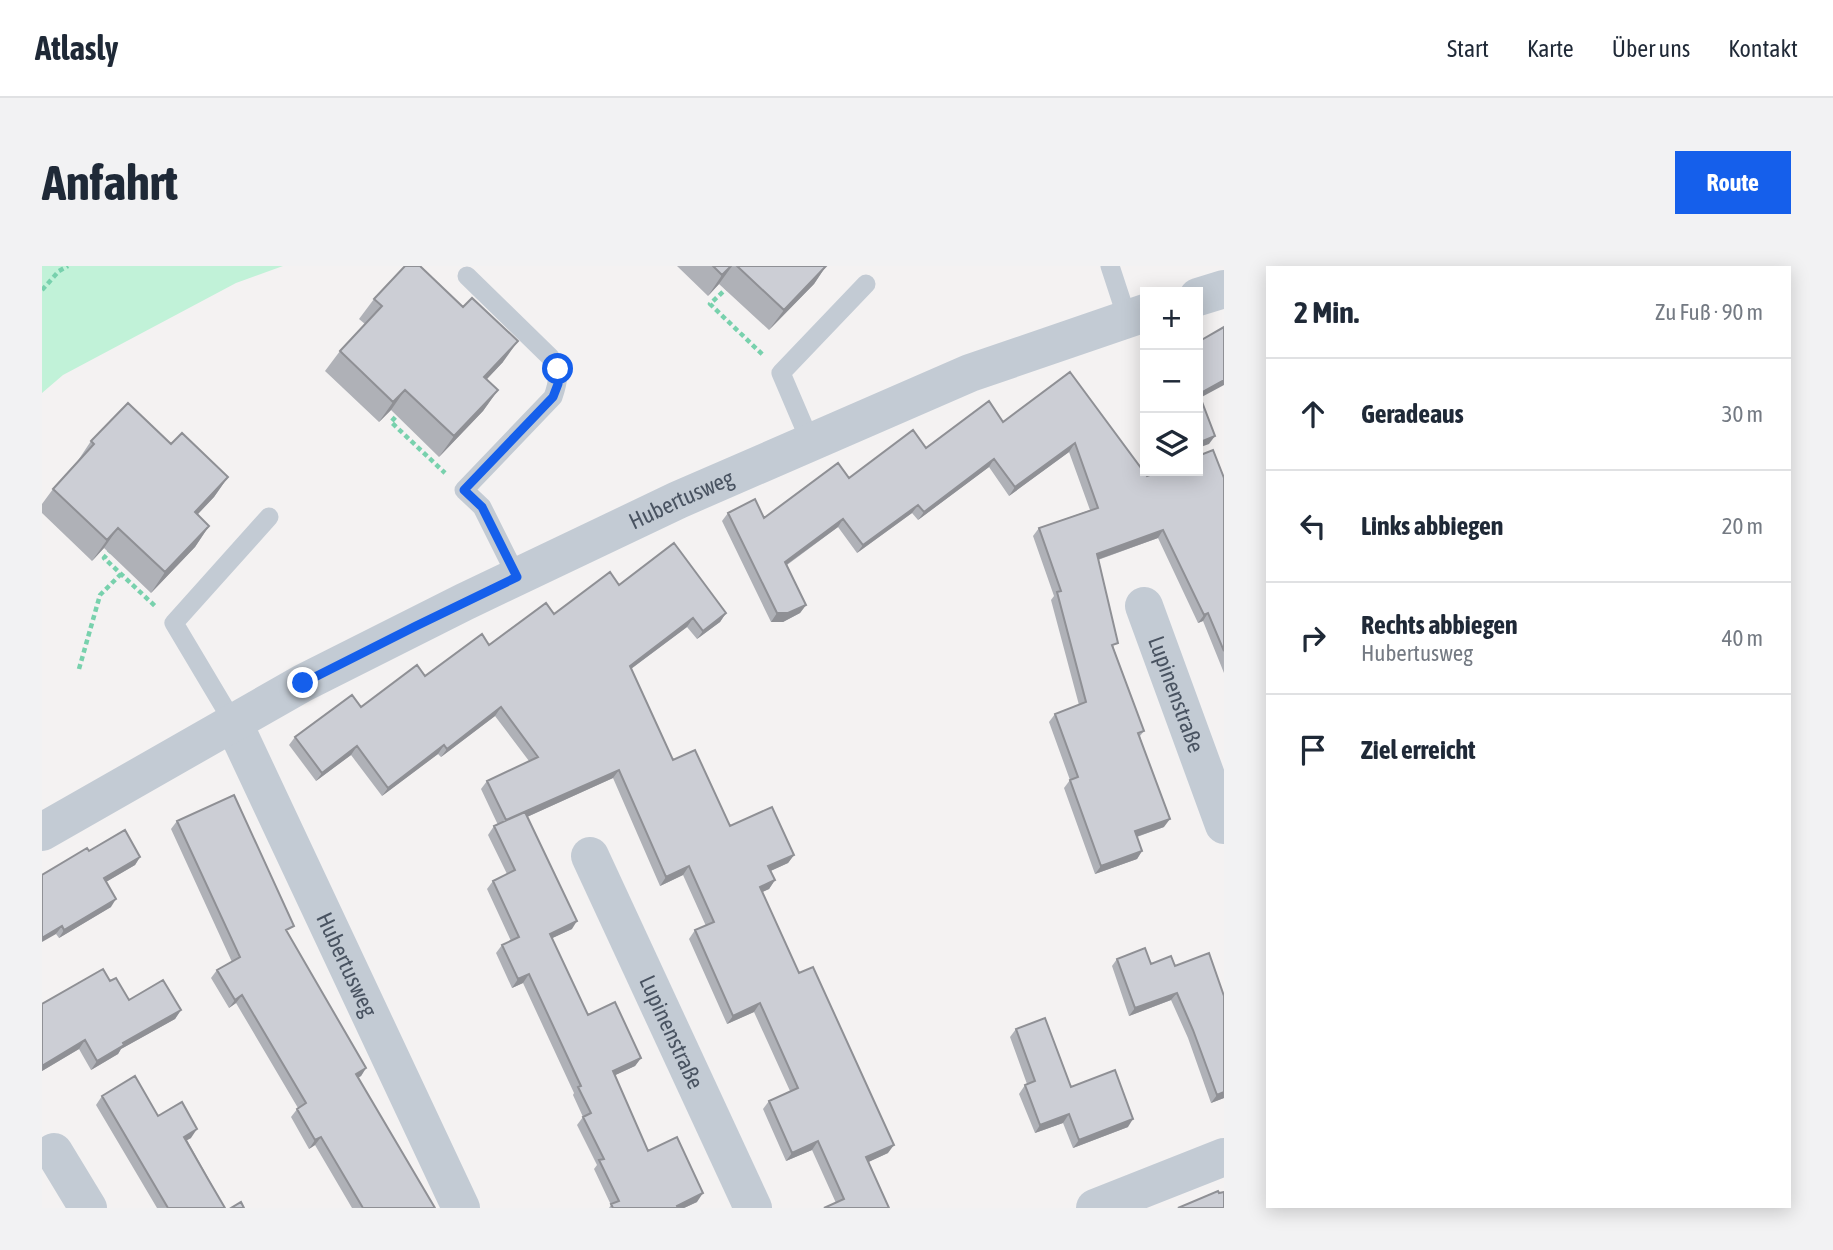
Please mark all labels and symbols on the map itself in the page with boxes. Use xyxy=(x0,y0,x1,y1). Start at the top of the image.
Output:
route start xyxy=(542,353,573,384)
street label: Hubertusweg xyxy=(625,464,738,534)
street label: Lupinenstraße xyxy=(1143,633,1209,756)
route end xyxy=(287,667,318,698)
street label: Hubertusweg xyxy=(311,908,382,1021)
street label: Lupinenstraße xyxy=(634,971,709,1093)

